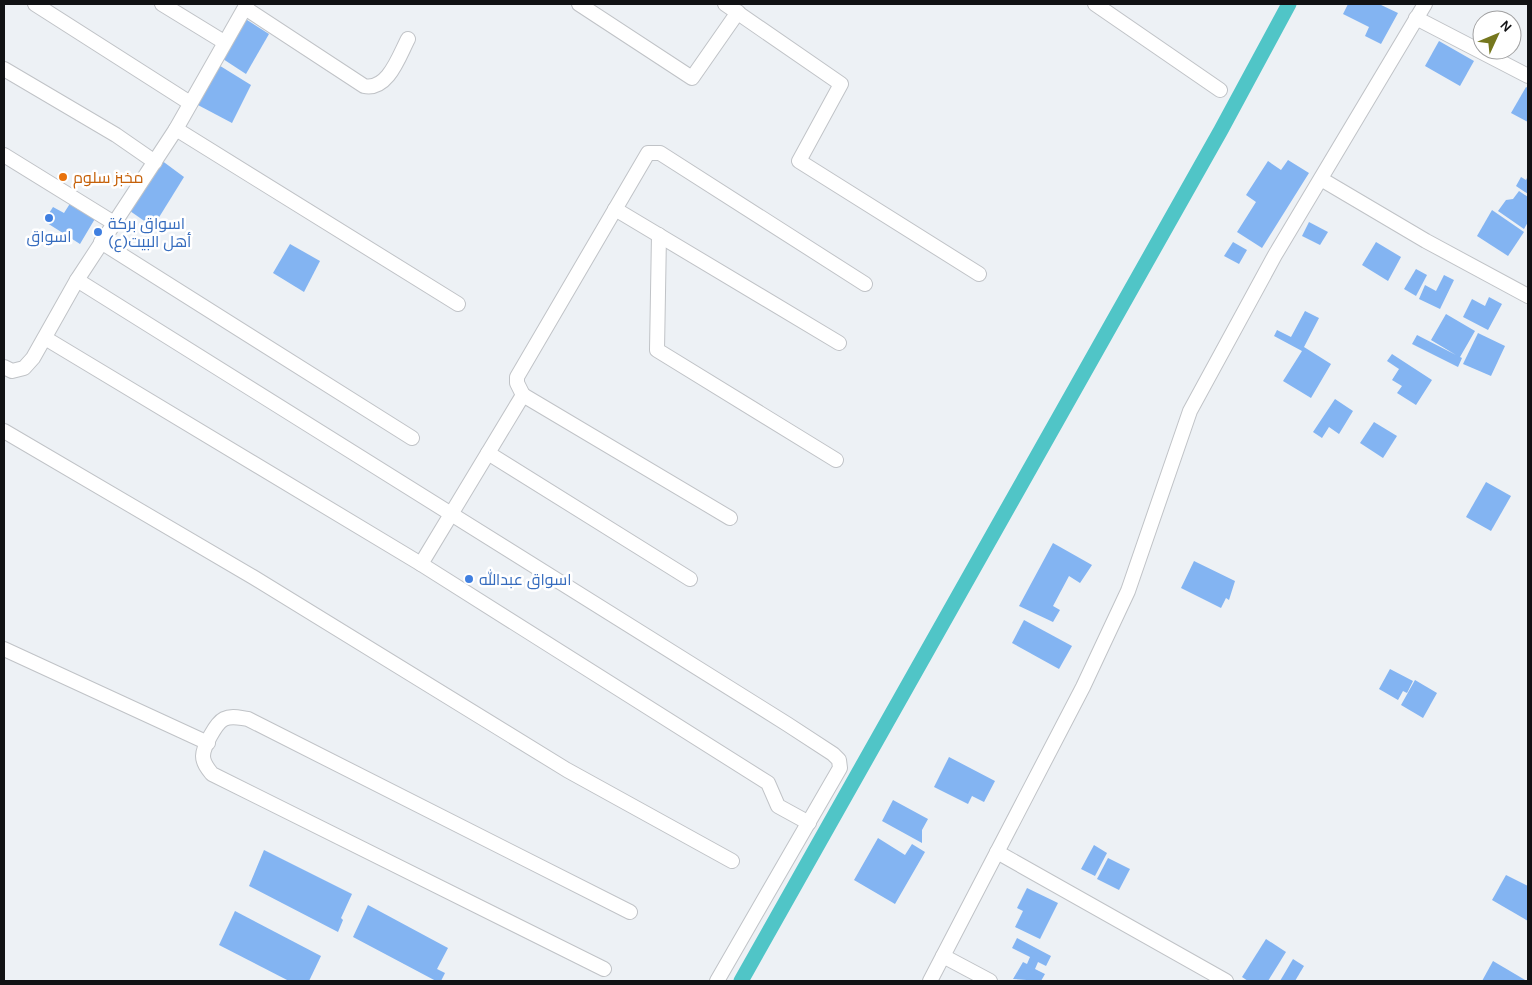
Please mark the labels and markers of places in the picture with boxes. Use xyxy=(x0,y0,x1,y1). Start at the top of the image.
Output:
place label: مخبز سلوم xyxy=(73,168,144,189)
marker: مخبز سلوم xyxy=(57,171,69,183)
marker: اسواق xyxy=(43,212,55,224)
place label: اسواق بركة أهل البيت(ع) xyxy=(108,214,191,253)
marker: اسواق بركة أهل البيت(ع) xyxy=(92,226,104,238)
place label: اسواق xyxy=(27,227,71,247)
place label: اسواق عبدالله xyxy=(479,569,572,590)
marker: اسواق عبدالله xyxy=(463,573,475,585)

